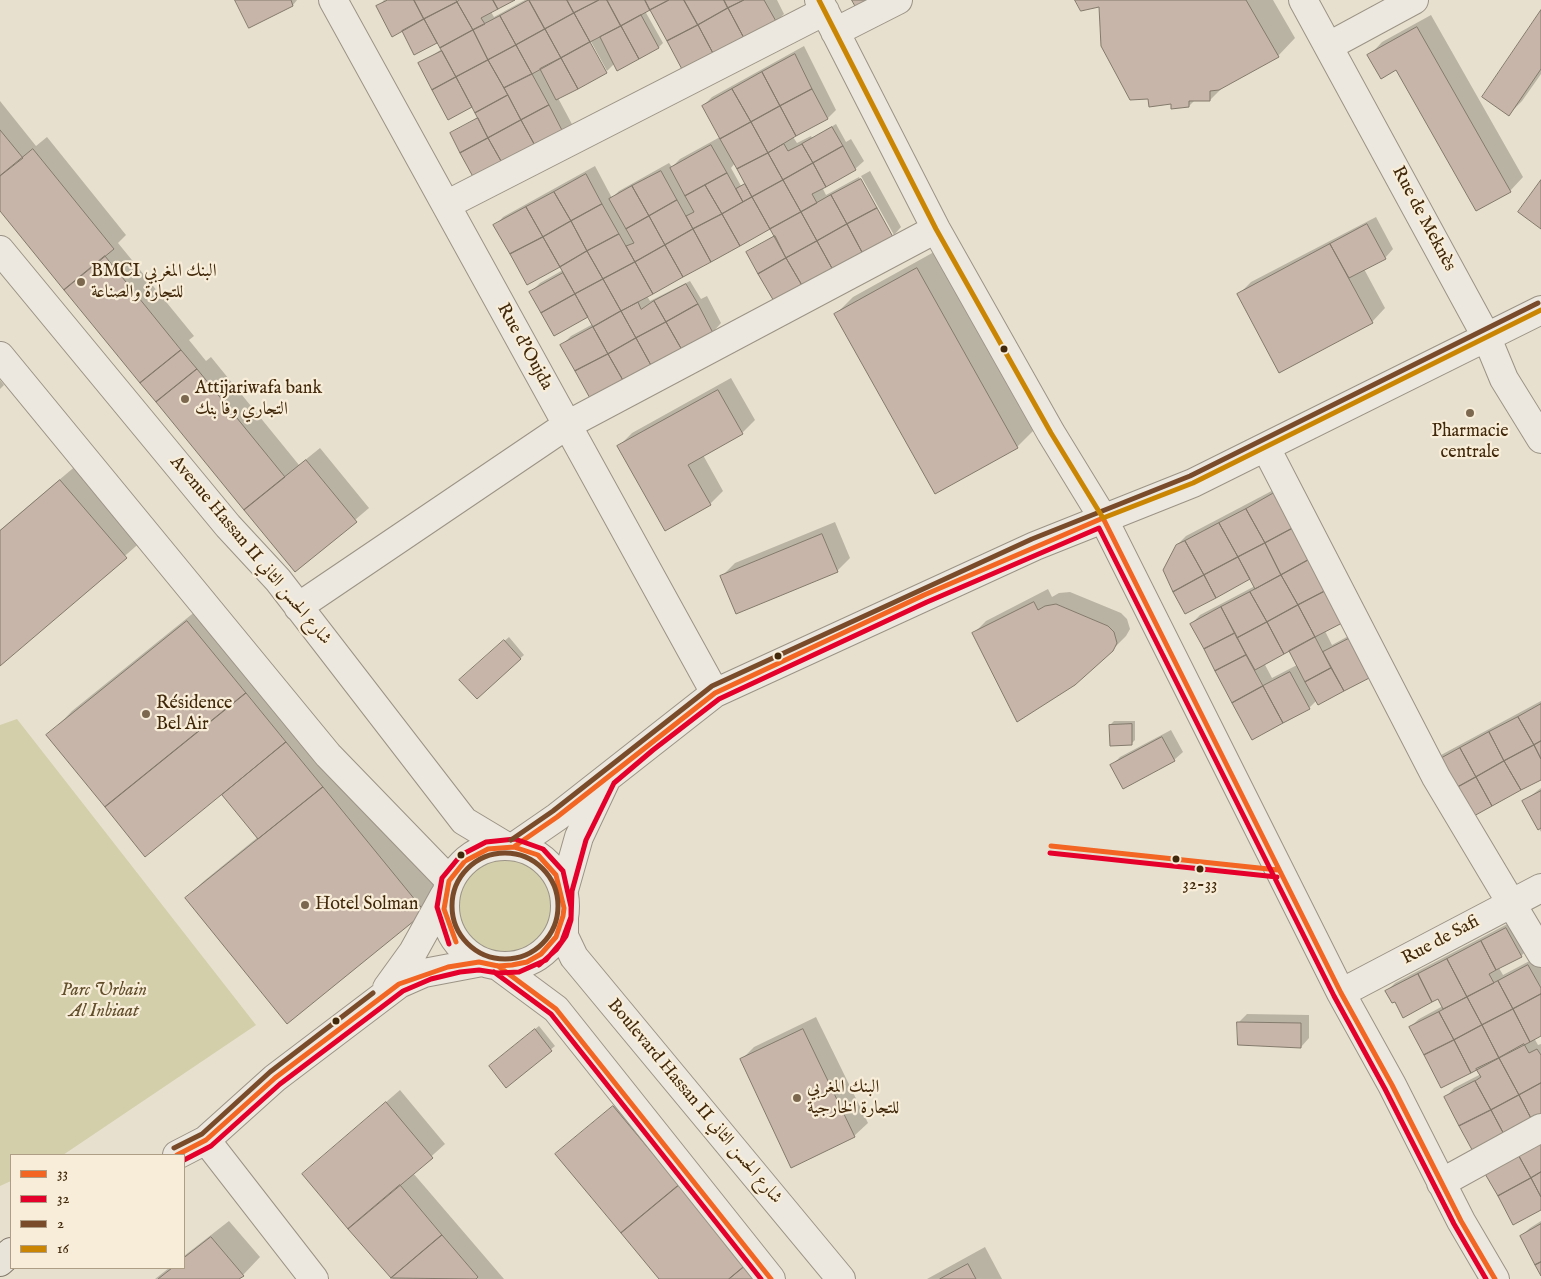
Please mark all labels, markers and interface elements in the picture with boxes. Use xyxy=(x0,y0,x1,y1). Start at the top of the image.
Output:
street label: Rue de Meknès xyxy=(1386,163,1460,275)
place label: BMCI البنك المغربي للتجارة والصناعة xyxy=(91,261,217,304)
marker: BMCI البنك المغربي للتجارة والصناعة xyxy=(75,276,87,288)
street label: Rue d'Oujda xyxy=(491,300,557,394)
unlabelled marker xyxy=(999,344,1009,354)
place label: Attijariwafa bank التجاري وفا بنك xyxy=(195,378,322,420)
marker: Attijariwafa bank التجاري وفا بنك xyxy=(179,393,191,405)
marker: Pharmacie centrale xyxy=(1464,407,1476,419)
place label: Pharmacie centrale xyxy=(1432,421,1508,464)
street label: Avenue Hassan II شارع الحسن الثاني xyxy=(165,452,335,650)
unlabelled marker xyxy=(773,651,783,661)
place label: Résidence Bel Air xyxy=(156,693,232,736)
marker: Résidence Bel Air xyxy=(140,708,152,720)
unlabelled marker xyxy=(456,850,466,860)
unlabelled marker xyxy=(1171,854,1181,864)
marker: 32-33 xyxy=(1195,864,1205,874)
place label: 32-33 xyxy=(1183,876,1217,896)
place label: Hotel Solman xyxy=(315,894,418,916)
marker: Hotel Solman xyxy=(299,899,311,911)
street label: Rue de Safi xyxy=(1399,912,1483,970)
park label: Parc Urbain Al Inbiaat xyxy=(61,980,147,1022)
street label: Boulevard Hassan II شارع الحسن الثاني xyxy=(602,995,786,1209)
unlabelled marker xyxy=(331,1016,341,1026)
place label: البنك المغربي للتجارة الخارجية xyxy=(807,1077,899,1120)
marker: البنك المغربي للتجارة الخارجية xyxy=(791,1092,803,1104)
legend xyxy=(10,1154,185,1269)
text: 33 xyxy=(57,1164,68,1183)
text: 32 xyxy=(57,1189,70,1208)
text: 2 xyxy=(57,1214,64,1233)
text: 16 xyxy=(57,1239,69,1258)

